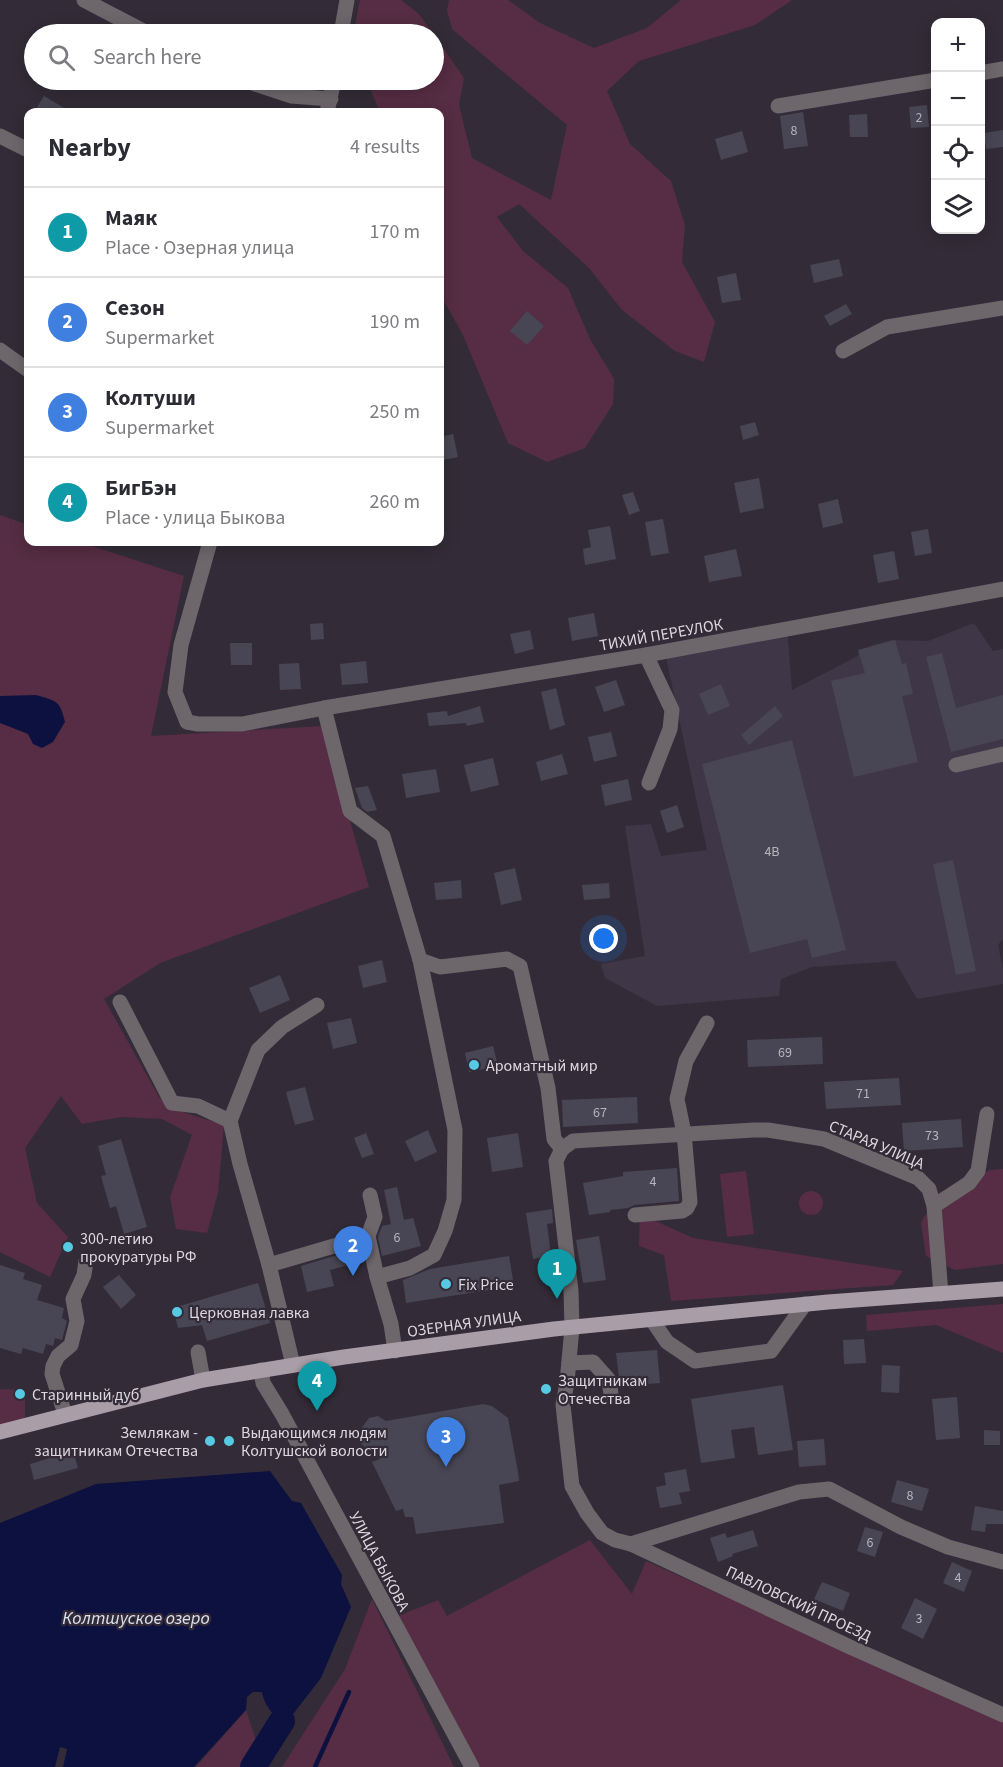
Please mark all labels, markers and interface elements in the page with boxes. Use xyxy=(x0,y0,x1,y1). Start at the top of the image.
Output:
map controls xyxy=(931,18,985,234)
button: + xyxy=(931,18,985,72)
search box xyxy=(24,24,444,90)
icon: search xyxy=(45,41,78,74)
text: Search here xyxy=(93,41,201,73)
button: − xyxy=(931,72,985,126)
house number: 2 xyxy=(916,108,923,128)
house number: 8 xyxy=(791,121,798,141)
button: locate xyxy=(931,126,985,180)
text: Nearby xyxy=(48,129,131,166)
text: 4 results xyxy=(350,133,420,161)
button: layers xyxy=(931,180,985,234)
text: Маяк xyxy=(105,202,157,234)
text: 1 xyxy=(62,218,73,246)
text: 170 m xyxy=(370,218,420,246)
text: Place · Озерная улица xyxy=(105,234,294,262)
text: Сезон xyxy=(105,292,165,324)
text: 2 xyxy=(62,308,73,336)
text: 190 m xyxy=(370,308,420,336)
text: Supermarket xyxy=(105,324,214,352)
text: Колтуши xyxy=(105,382,196,414)
text: 3 xyxy=(62,398,73,426)
text: 250 m xyxy=(370,398,420,426)
text: Supermarket xyxy=(105,414,214,442)
text: БигБэн xyxy=(105,472,177,504)
text: 4 xyxy=(62,488,73,516)
text: 260 m xyxy=(370,488,420,516)
text: Place · улица Быкова xyxy=(105,504,285,532)
street label: ТИХИЙ ПЕРЕУЛОК xyxy=(598,613,725,657)
house number: 4В xyxy=(764,842,780,862)
your location xyxy=(589,924,618,953)
house number: 69 xyxy=(778,1043,792,1063)
place label: Ароматный мир xyxy=(486,1055,598,1077)
marker: Ароматный мир xyxy=(467,1058,481,1072)
house number: 71 xyxy=(856,1084,870,1104)
house number: 67 xyxy=(593,1103,607,1123)
street label: СТАРАЯ УЛИЦА xyxy=(825,1115,928,1175)
house number: 73 xyxy=(925,1126,939,1146)
house number: 4 xyxy=(650,1172,657,1192)
pin: 2 xyxy=(334,1226,372,1276)
place label: 300-летию прокуратуры РФ xyxy=(80,1228,197,1268)
house number: 6 xyxy=(394,1228,401,1248)
marker: 300-летию прокуратуры РФ xyxy=(61,1240,75,1254)
pin: 1 xyxy=(538,1250,576,1299)
place label: Fix Price xyxy=(458,1274,514,1296)
marker: Fix Price xyxy=(439,1277,453,1291)
place label: Церковная лавка xyxy=(189,1302,310,1324)
marker: Церковная лавка xyxy=(170,1305,184,1319)
street label: ОЗЕРНАЯ УЛИЦА xyxy=(406,1305,523,1343)
pin: 4 xyxy=(298,1362,336,1411)
place label: Защитникам Отечества xyxy=(558,1370,647,1410)
marker: Защитникам Отечества xyxy=(539,1382,553,1396)
place label: Старинный дуб xyxy=(32,1384,139,1406)
marker: Старинный дуб xyxy=(13,1387,27,1401)
pin: 3 xyxy=(426,1418,466,1467)
place label: Землякам - защитникам Отечества xyxy=(34,1422,198,1462)
place label: Выдающимся людям Колтушской волости xyxy=(241,1422,388,1462)
marker: Землякам - защитникам Отечества xyxy=(203,1434,217,1448)
marker: Выдающимся людям Колтушской волости xyxy=(222,1434,236,1448)
house number: 8 xyxy=(907,1486,914,1506)
street label: УЛИЦА БЫКОВА xyxy=(344,1508,415,1615)
house number: 6 xyxy=(867,1533,874,1553)
street label: ПАВЛОВСКИЙ ПРОЕЗД xyxy=(722,1561,875,1647)
house number: 4 xyxy=(955,1568,962,1588)
water label: Колтшуское озеро xyxy=(62,1606,210,1631)
house number: 3 xyxy=(916,1609,923,1629)

